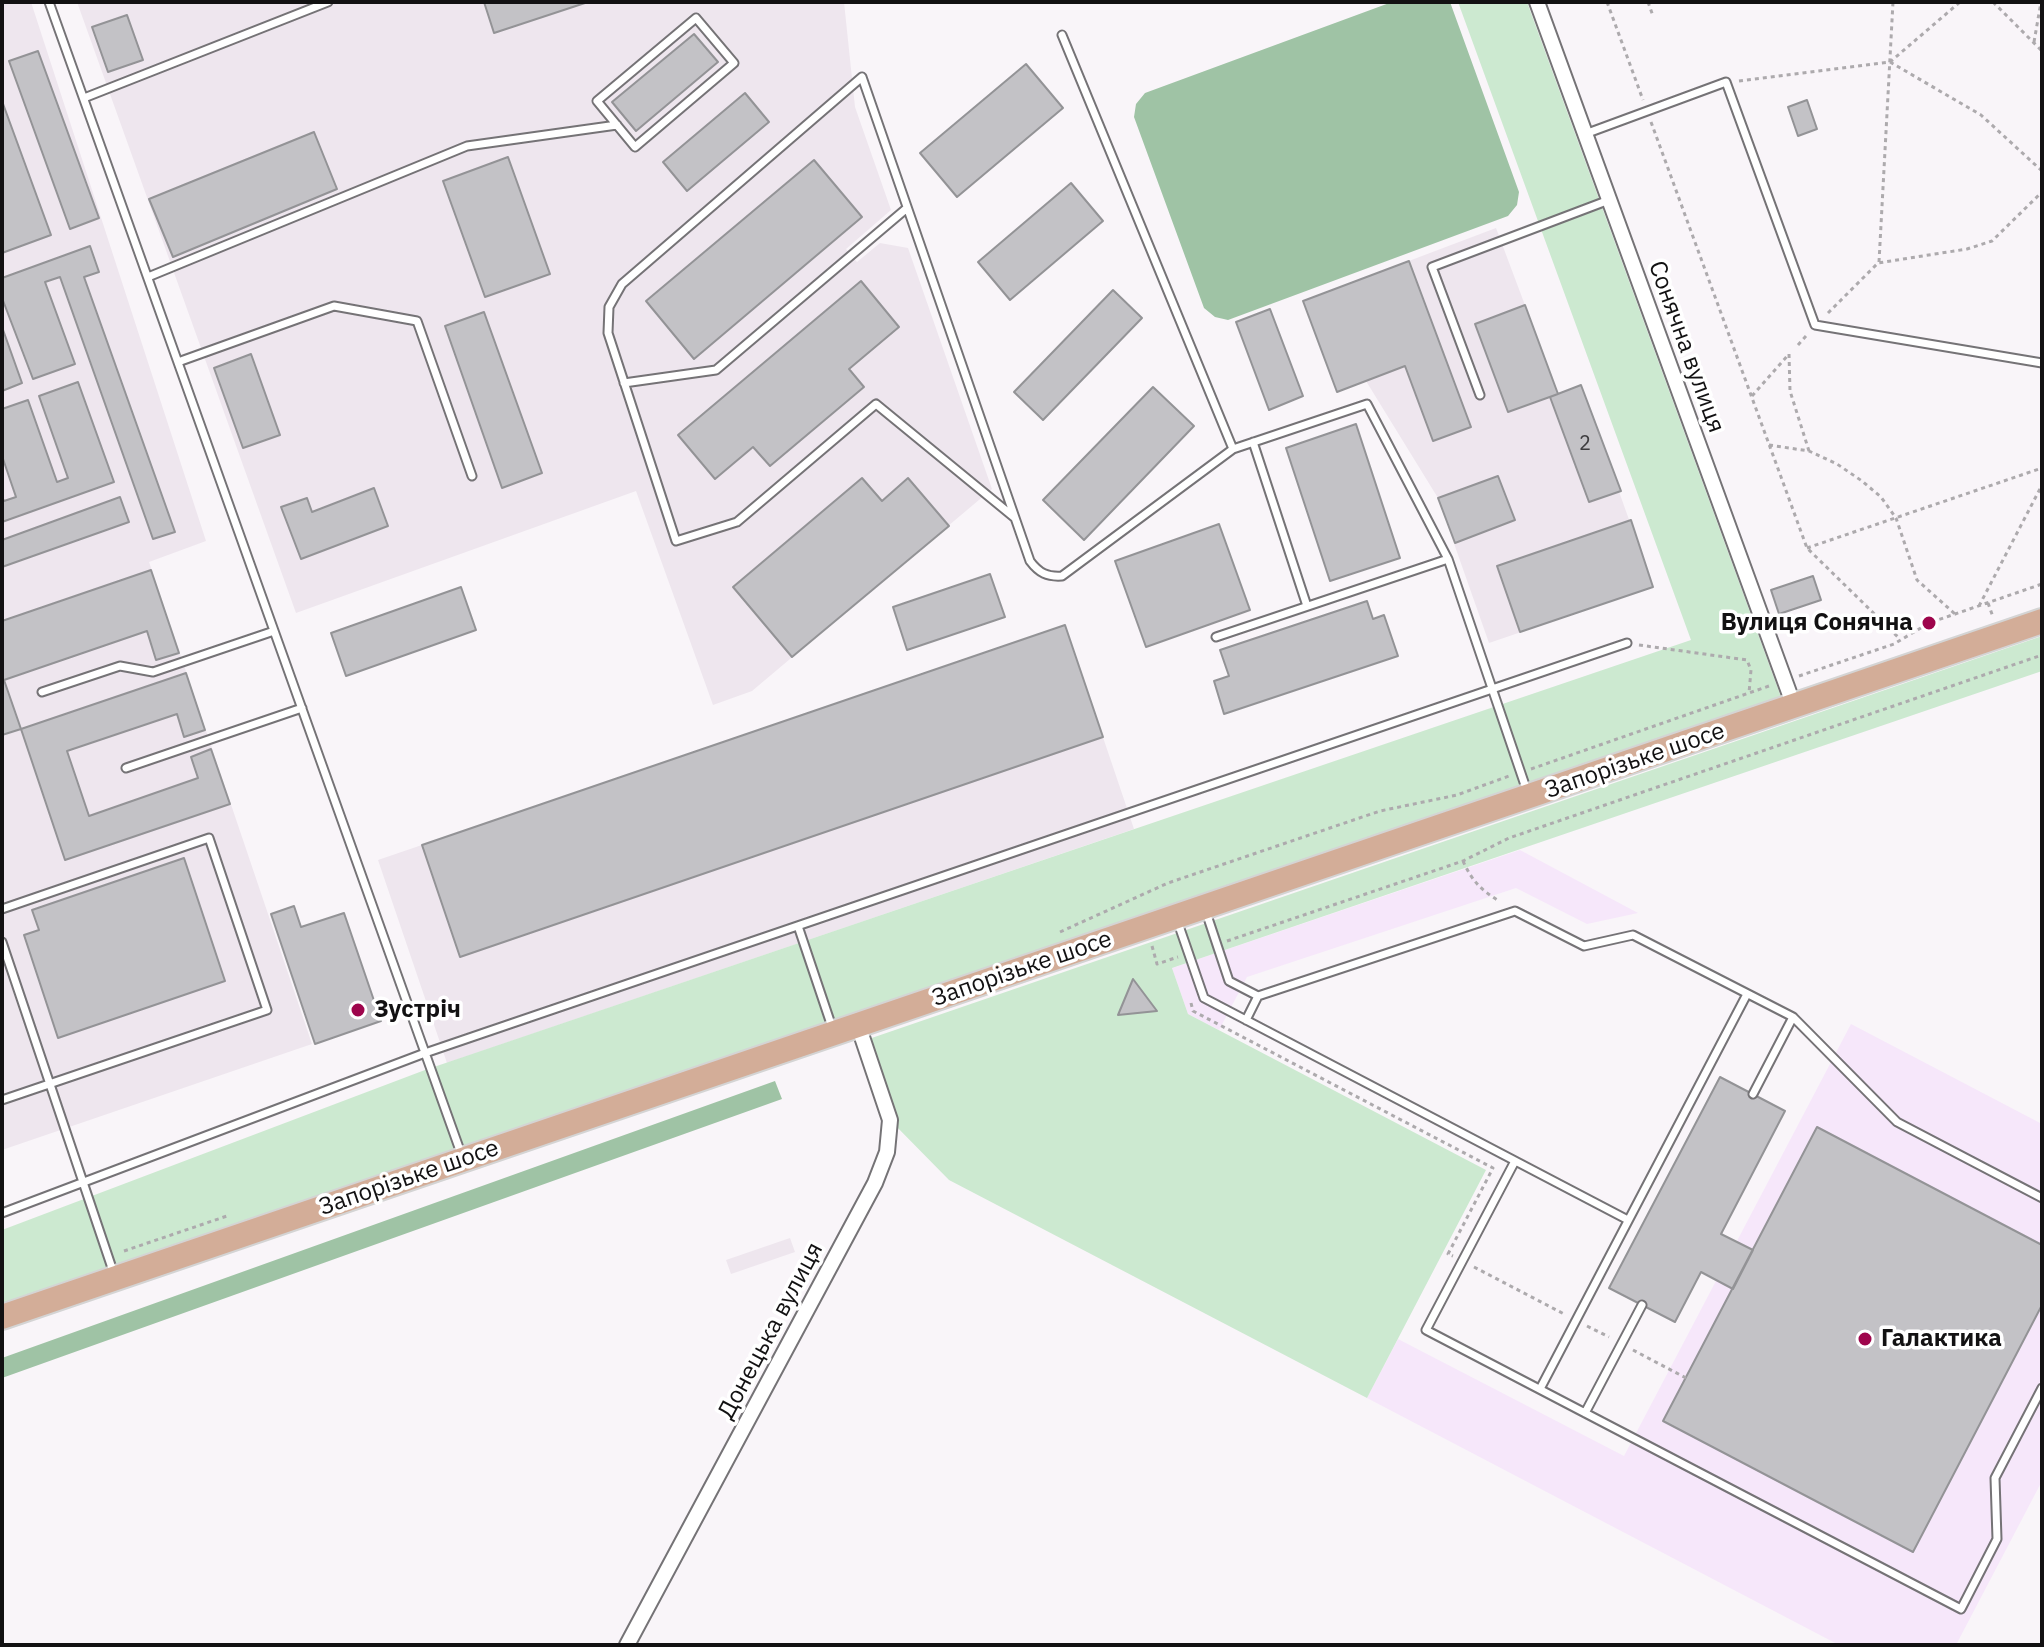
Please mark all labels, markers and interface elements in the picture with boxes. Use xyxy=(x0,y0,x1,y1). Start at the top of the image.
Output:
street label: Сонячна вулиця xyxy=(1642,257,1730,437)
house number: 2 xyxy=(1579,432,1591,456)
place label: Вулиця Сонячна xyxy=(1721,609,1913,637)
marker: Вулиця Сонячна xyxy=(1920,614,1938,632)
street label: Запорізьке шосе xyxy=(1541,717,1729,805)
street label: Запорізьке шосе xyxy=(928,925,1116,1013)
place label: Зустріч xyxy=(374,996,461,1024)
marker: Зустріч xyxy=(349,1001,367,1019)
street label: Запорізьке шосе xyxy=(315,1134,503,1222)
street label: Донецька вулиця xyxy=(712,1238,830,1424)
place label: Галактика xyxy=(1881,1325,2002,1353)
marker: Галактика xyxy=(1856,1330,1874,1348)

